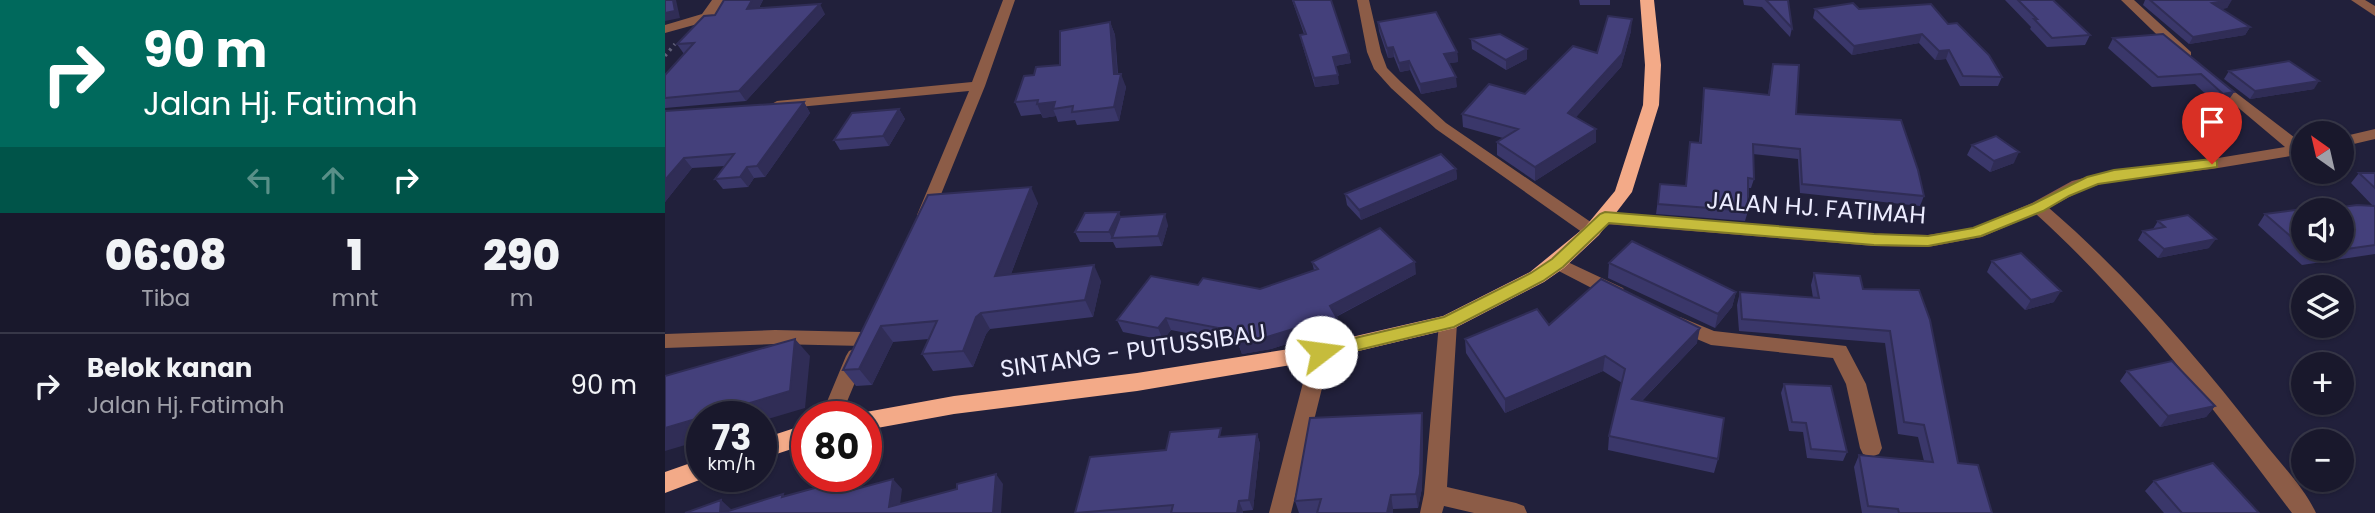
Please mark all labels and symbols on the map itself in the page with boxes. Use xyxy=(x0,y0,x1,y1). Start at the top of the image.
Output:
pin xyxy=(2182,92,2242,164)
north arrow xyxy=(2291,121,2354,184)
street label: JALAN HJ. FATIMAH xyxy=(1705,183,1927,232)
position arrow xyxy=(1284,315,1358,389)
street label: SINTANG - PUTUSSIBAU xyxy=(998,316,1268,385)
speed limit sign: 80 xyxy=(791,401,882,492)

